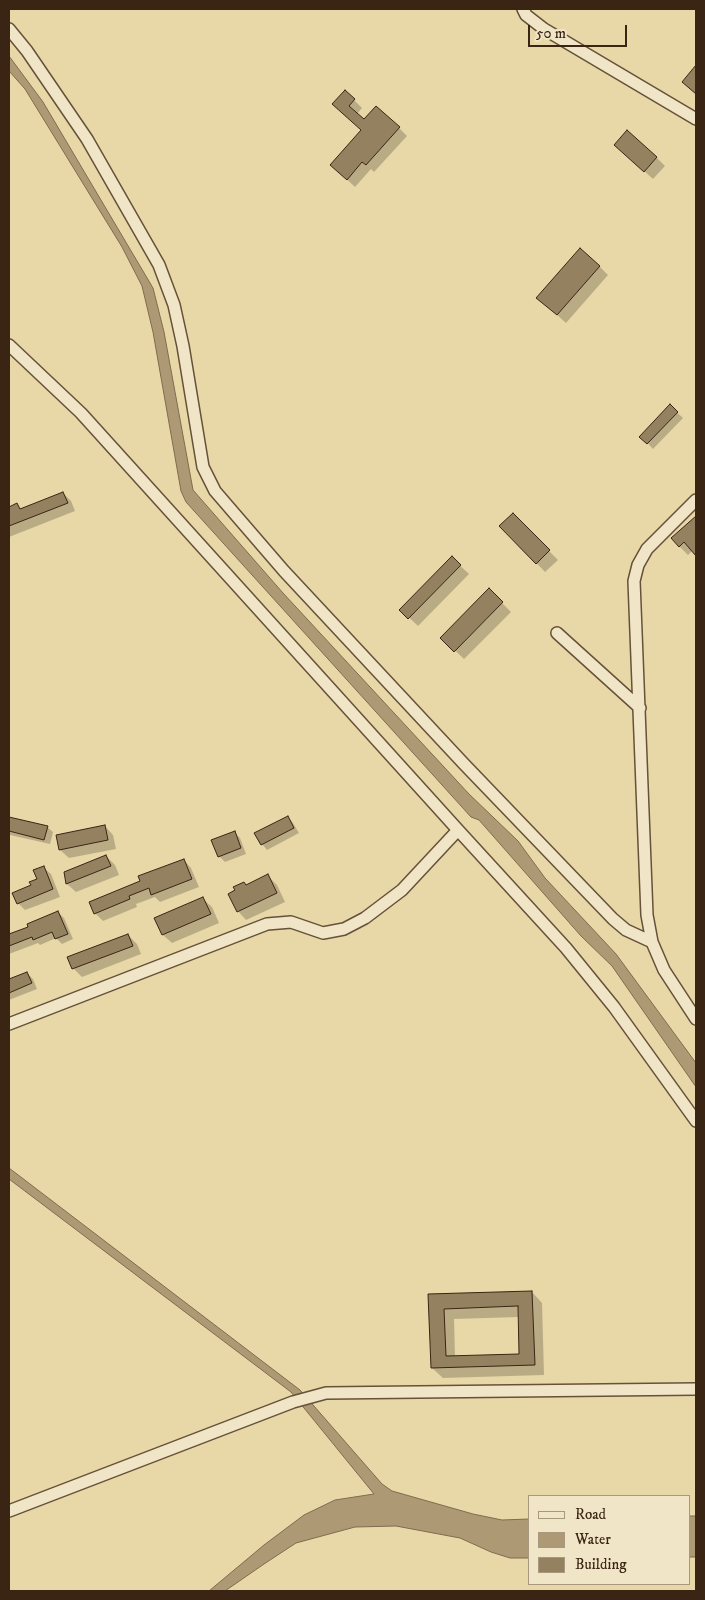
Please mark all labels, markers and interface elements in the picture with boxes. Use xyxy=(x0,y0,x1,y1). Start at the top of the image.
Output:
scale bar xyxy=(530,15,629,47)
text: 50 m xyxy=(536,24,566,43)
legend xyxy=(528,1495,690,1585)
text: Road xyxy=(575,1505,606,1524)
text: Water xyxy=(575,1530,611,1549)
text: Building xyxy=(575,1555,627,1574)

